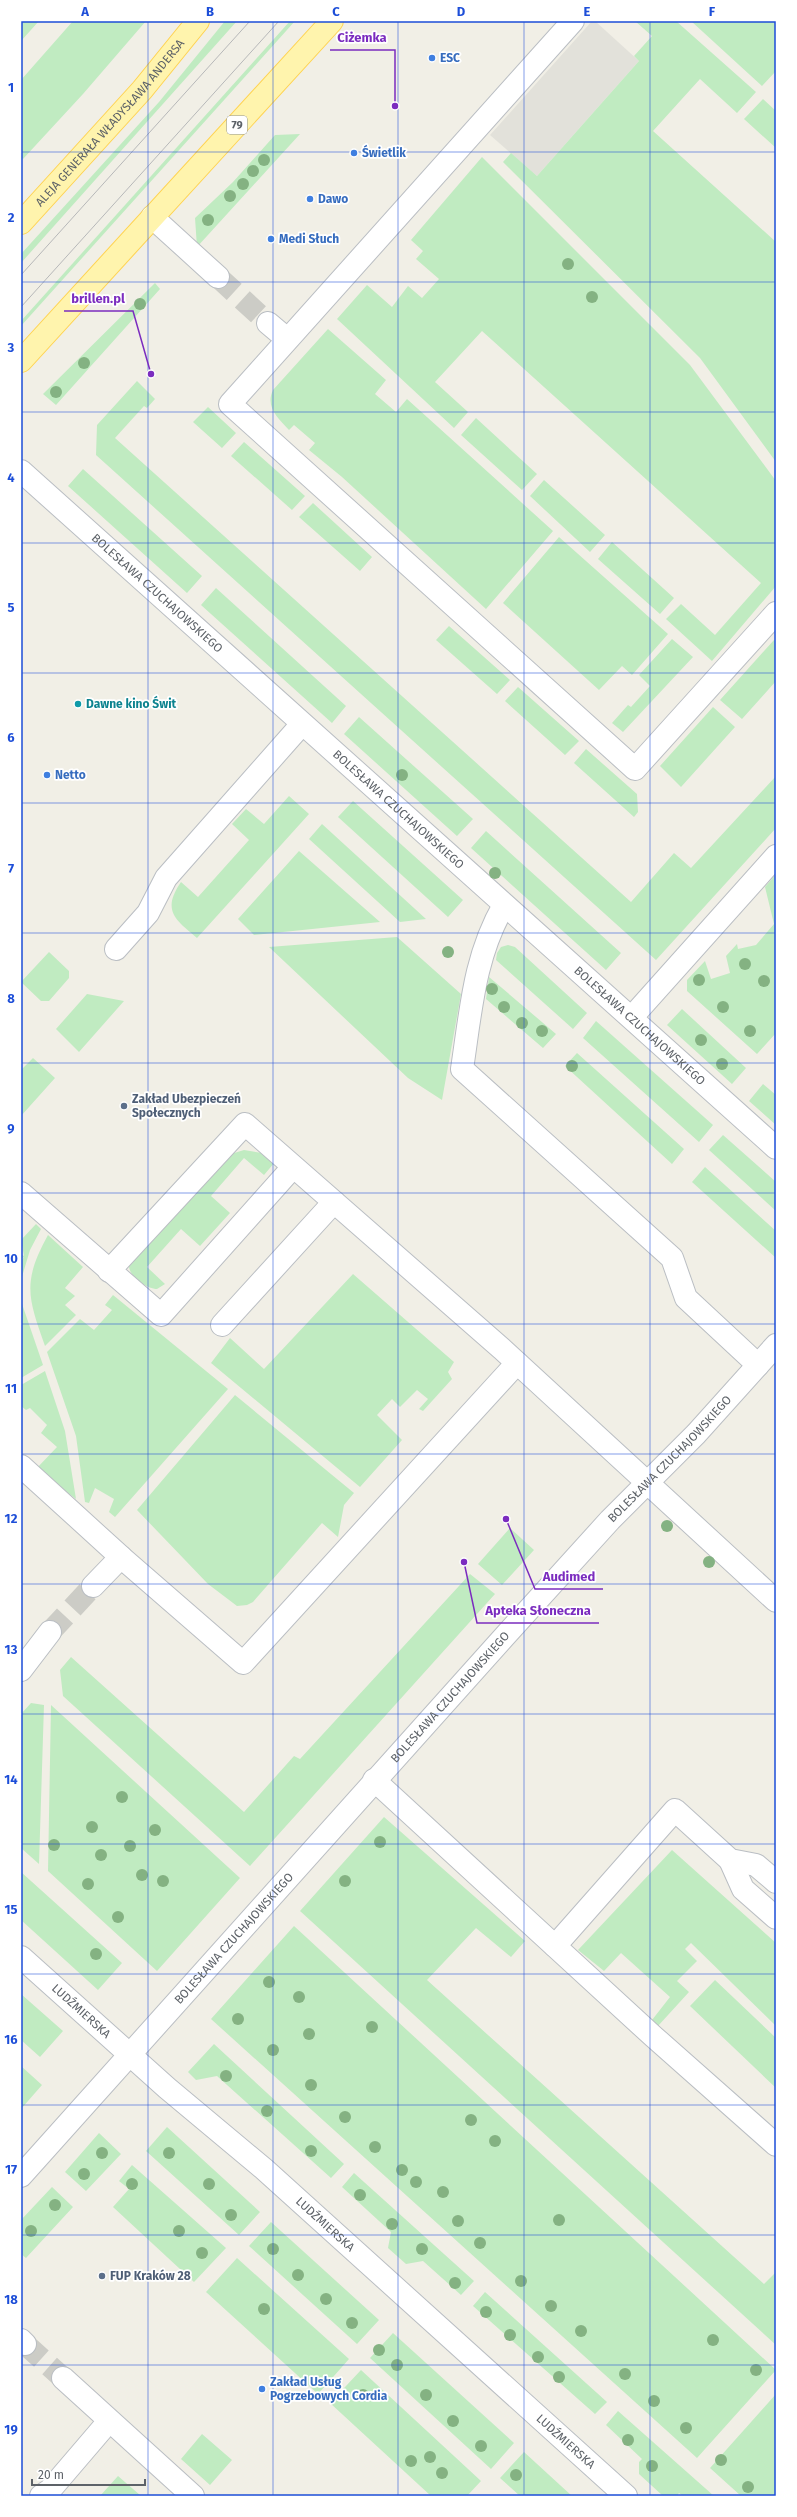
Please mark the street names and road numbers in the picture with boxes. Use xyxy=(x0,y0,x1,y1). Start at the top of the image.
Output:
street label: ALEJA GENERAŁA WŁADYSŁAWA ANDERSA xyxy=(33,36,187,209)
road number: 79 xyxy=(227,116,247,134)
street label: BOLESŁAWA CZUCHAJOWSKIEGO xyxy=(89,531,226,656)
street label: BOLESŁAWA CZUCHAJOWSKIEGO xyxy=(330,747,467,872)
street label: BOLESŁAWA CZUCHAJOWSKIEGO xyxy=(571,963,708,1088)
street label: BOLESŁAWA CZUCHAJOWSKIEGO xyxy=(605,1393,734,1525)
street label: BOLESŁAWA CZUCHAJOWSKIEGO xyxy=(388,1629,512,1766)
street label: BOLESŁAWA CZUCHAJOWSKIEGO xyxy=(172,1870,296,2007)
street label: LUDŹMIERSKA xyxy=(49,1981,114,2041)
street label: LUDŹMIERSKA xyxy=(293,2194,358,2254)
street label: LUDŹMIERSKA xyxy=(533,2411,598,2472)

